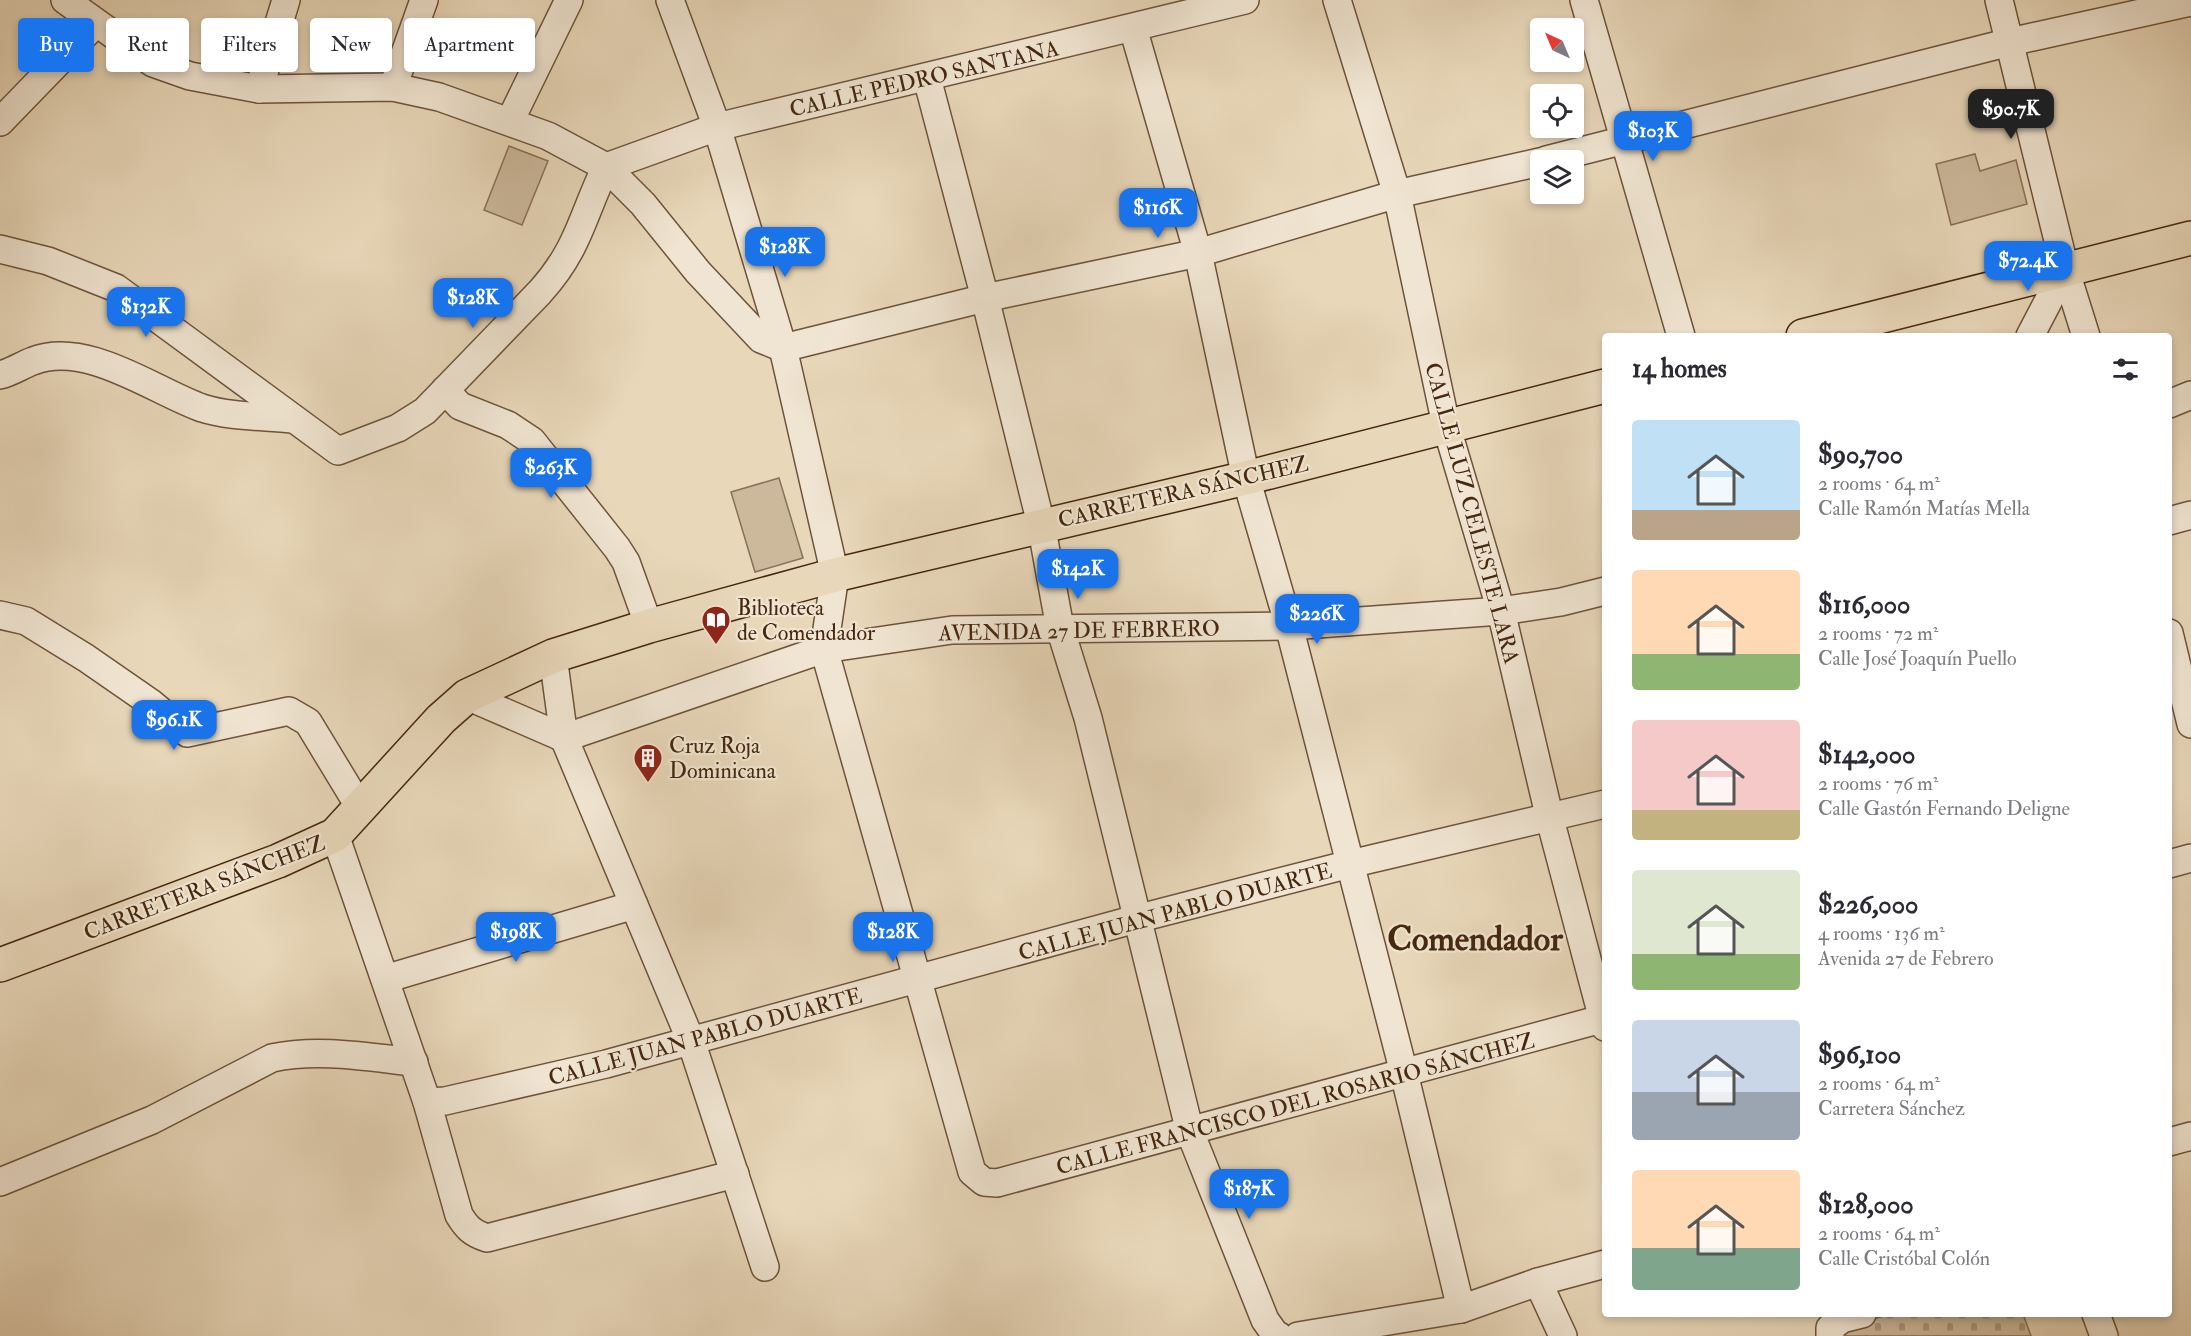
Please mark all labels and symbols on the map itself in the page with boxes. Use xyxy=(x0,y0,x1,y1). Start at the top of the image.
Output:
north arrow xyxy=(1530,18,1584,72)
street label: CALLE PEDRO SANTANA xyxy=(787,34,1062,124)
pin: $90.7K xyxy=(1962,89,2060,140)
pin: $103K xyxy=(1611,111,1695,162)
pin: $116K xyxy=(1116,188,1200,239)
pin: $128K xyxy=(743,227,827,278)
pin: $72.4K xyxy=(1979,241,2077,292)
pin: $128K xyxy=(431,278,515,329)
pin: $132K xyxy=(104,287,188,338)
street label: CALLE LUZ CELESTE LARA xyxy=(1418,360,1526,667)
pin: $263K xyxy=(509,448,593,499)
street label: CARRETERA SÁNCHEZ xyxy=(1055,450,1311,534)
pin: $142K xyxy=(1036,549,1120,600)
place label: Biblioteca de Comendador xyxy=(737,594,876,647)
pin: $226K xyxy=(1275,594,1359,645)
library icon: Biblioteca de Comendador xyxy=(700,604,732,646)
street label: AVENIDA 27 DE FEBRERO xyxy=(937,615,1220,647)
pin: $96.1K xyxy=(125,700,223,751)
place label: Cruz Roja Dominicana xyxy=(669,732,777,785)
building icon: Cruz Roja Dominicana xyxy=(632,742,664,784)
street label: CARRETERA SÁNCHEZ xyxy=(80,829,329,947)
street label: CALLE JUAN PABLO DUARTE xyxy=(1015,857,1335,967)
pin: $198K xyxy=(474,912,558,963)
pin: $128K xyxy=(851,912,935,963)
district label: Comendador xyxy=(1387,918,1564,961)
street label: CALLE JUAN PABLO DUARTE xyxy=(545,982,865,1092)
street label: CALLE FRANCISCO DEL ROSARIO SÁNCHEZ xyxy=(1053,1027,1537,1181)
pin: $187K xyxy=(1207,1169,1291,1220)

